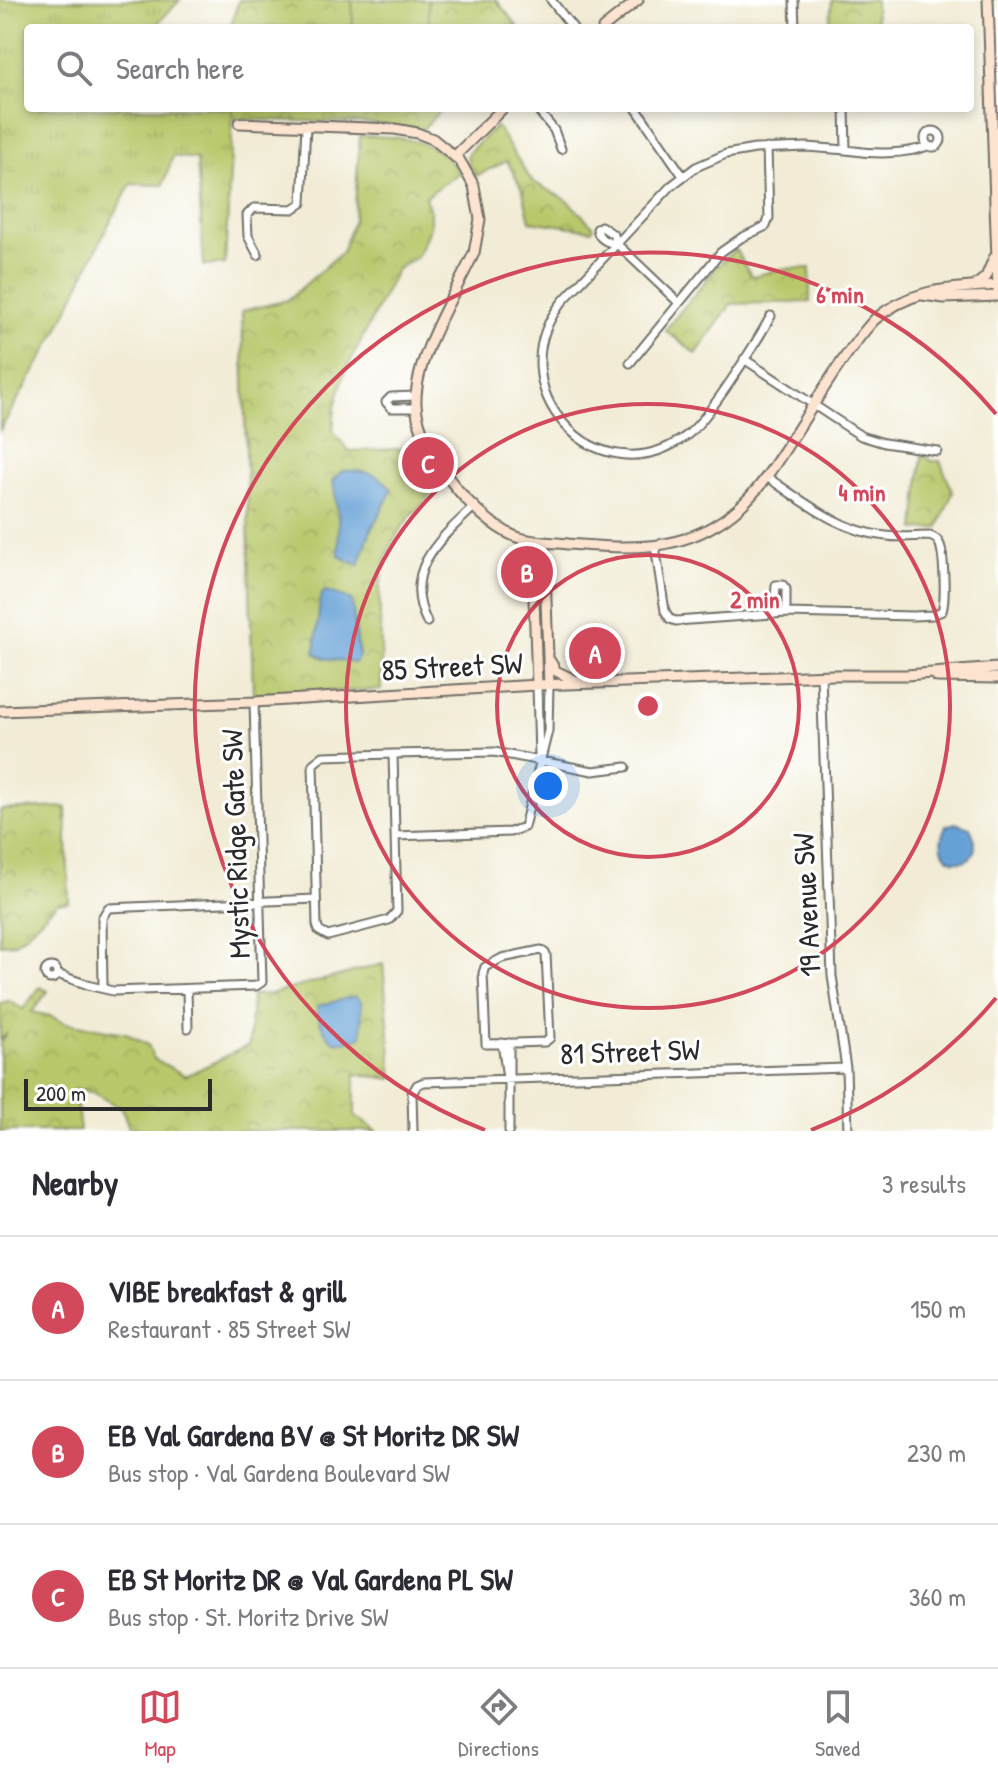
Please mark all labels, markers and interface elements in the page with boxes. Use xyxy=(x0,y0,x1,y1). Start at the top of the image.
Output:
search box xyxy=(24,24,974,112)
icon: search xyxy=(52,46,96,90)
text: Search here xyxy=(116,48,244,88)
text: 6 min xyxy=(816,278,864,310)
pin: C xyxy=(402,433,454,493)
text: 4 min xyxy=(838,476,886,508)
pin: B xyxy=(501,542,553,602)
text: 2 min xyxy=(730,583,780,615)
pin: A xyxy=(569,623,621,683)
street label: 85 Street SW xyxy=(380,642,524,690)
centre of rings xyxy=(634,692,662,720)
street label: Mystic Ridge Gate SW xyxy=(211,728,259,959)
your location xyxy=(528,766,568,806)
street label: 19 Avenue SW xyxy=(782,832,830,978)
street label: 81 Street SW xyxy=(559,1029,701,1073)
scale bar xyxy=(24,1075,212,1111)
text: 200 m xyxy=(36,1078,86,1108)
text: Nearby xyxy=(32,1160,118,1206)
text: 3 results xyxy=(882,1166,966,1201)
text: VIBE breakfast & grill xyxy=(108,1271,346,1311)
text: A xyxy=(52,1291,64,1326)
text: 150 m xyxy=(910,1291,966,1326)
text: Restaurant · 85 Street SW xyxy=(108,1311,350,1346)
text: EB Val Gardena BV @ St Moritz DR SW xyxy=(108,1415,519,1455)
text: B xyxy=(51,1435,65,1470)
text: 230 m xyxy=(907,1435,966,1470)
text: Bus stop · Val Gardena Boulevard SW xyxy=(108,1455,450,1490)
text: EB St Moritz DR @ Val Gardena PL SW xyxy=(108,1559,513,1599)
text: C xyxy=(51,1579,65,1614)
text: 360 m xyxy=(909,1579,966,1614)
text: Bus stop · St. Moritz Drive SW xyxy=(108,1599,388,1634)
tab: Map xyxy=(138,1685,182,1763)
tab: Directions xyxy=(458,1685,539,1763)
tab: Saved xyxy=(815,1685,860,1763)

